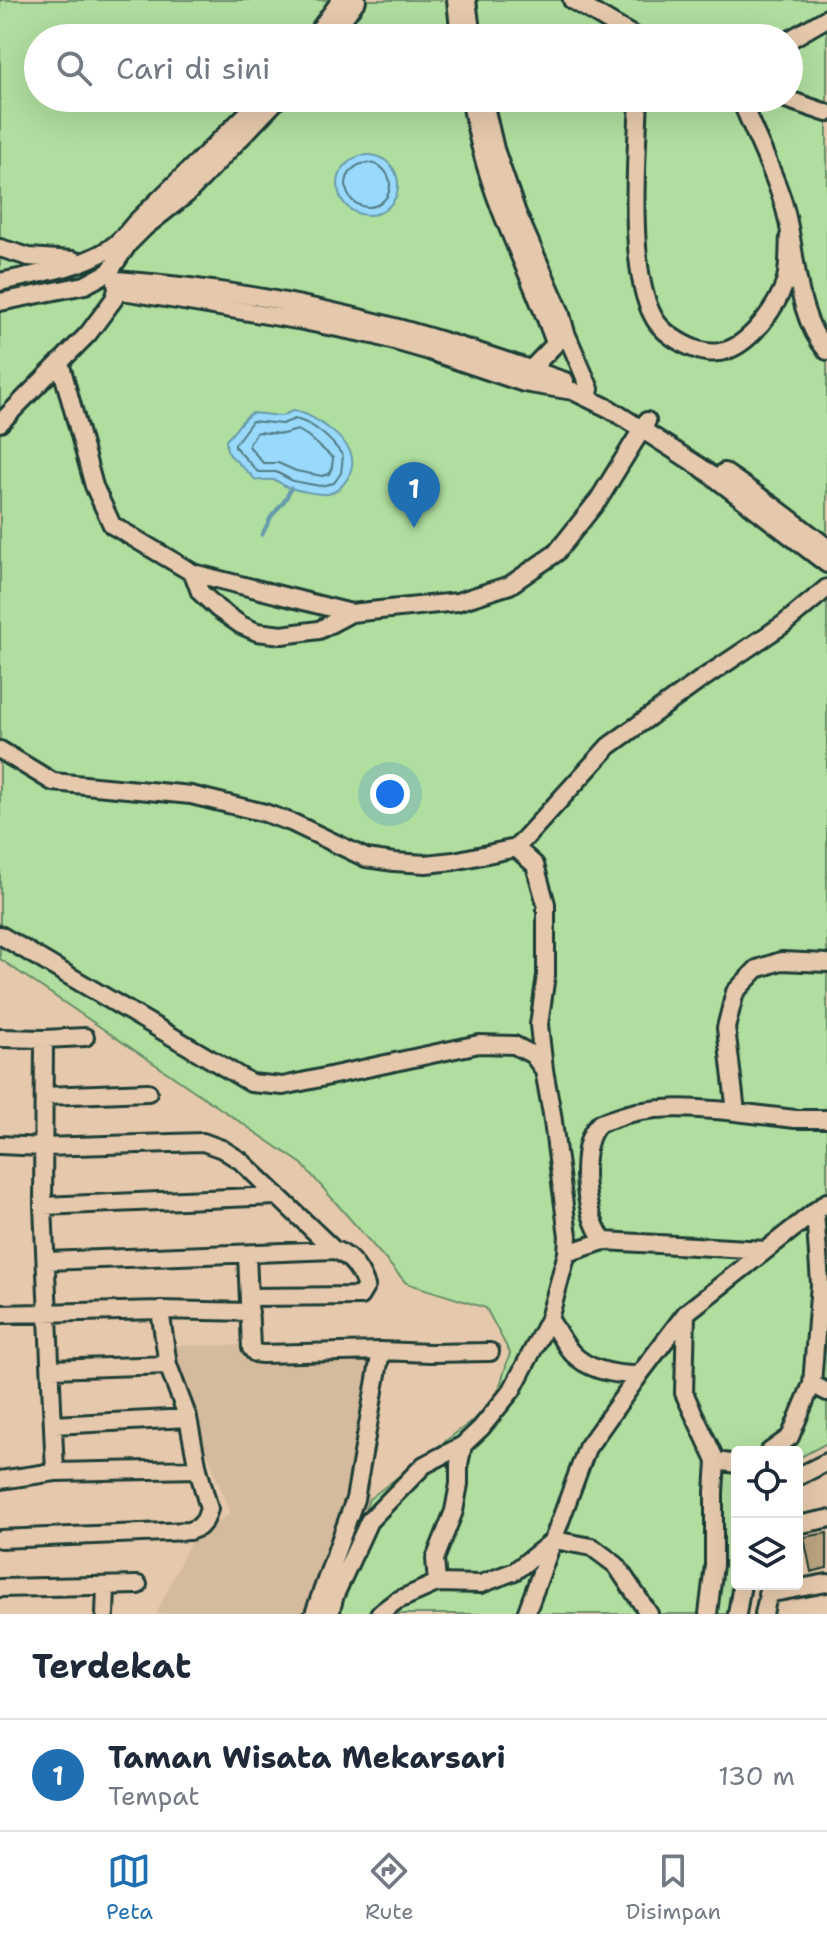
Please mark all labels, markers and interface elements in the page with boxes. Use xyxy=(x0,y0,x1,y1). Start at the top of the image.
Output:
search box xyxy=(24,24,803,112)
icon: search xyxy=(52,46,96,90)
text: Cari di sini xyxy=(116,48,271,89)
pin: 1 xyxy=(388,462,440,528)
your location xyxy=(370,774,410,814)
map controls xyxy=(731,1446,803,1590)
button: locate xyxy=(731,1446,803,1518)
button: layers xyxy=(731,1518,803,1590)
text: Terdekat xyxy=(32,1643,191,1689)
text: Taman Wisata Mekarsari xyxy=(108,1737,506,1778)
text: 1 xyxy=(52,1758,64,1793)
text: 130 m xyxy=(718,1758,795,1793)
text: Tempat xyxy=(108,1778,200,1813)
tab: Peta xyxy=(106,1849,153,1926)
tab: Rute xyxy=(365,1849,414,1926)
tab: Disimpan xyxy=(626,1849,721,1926)

